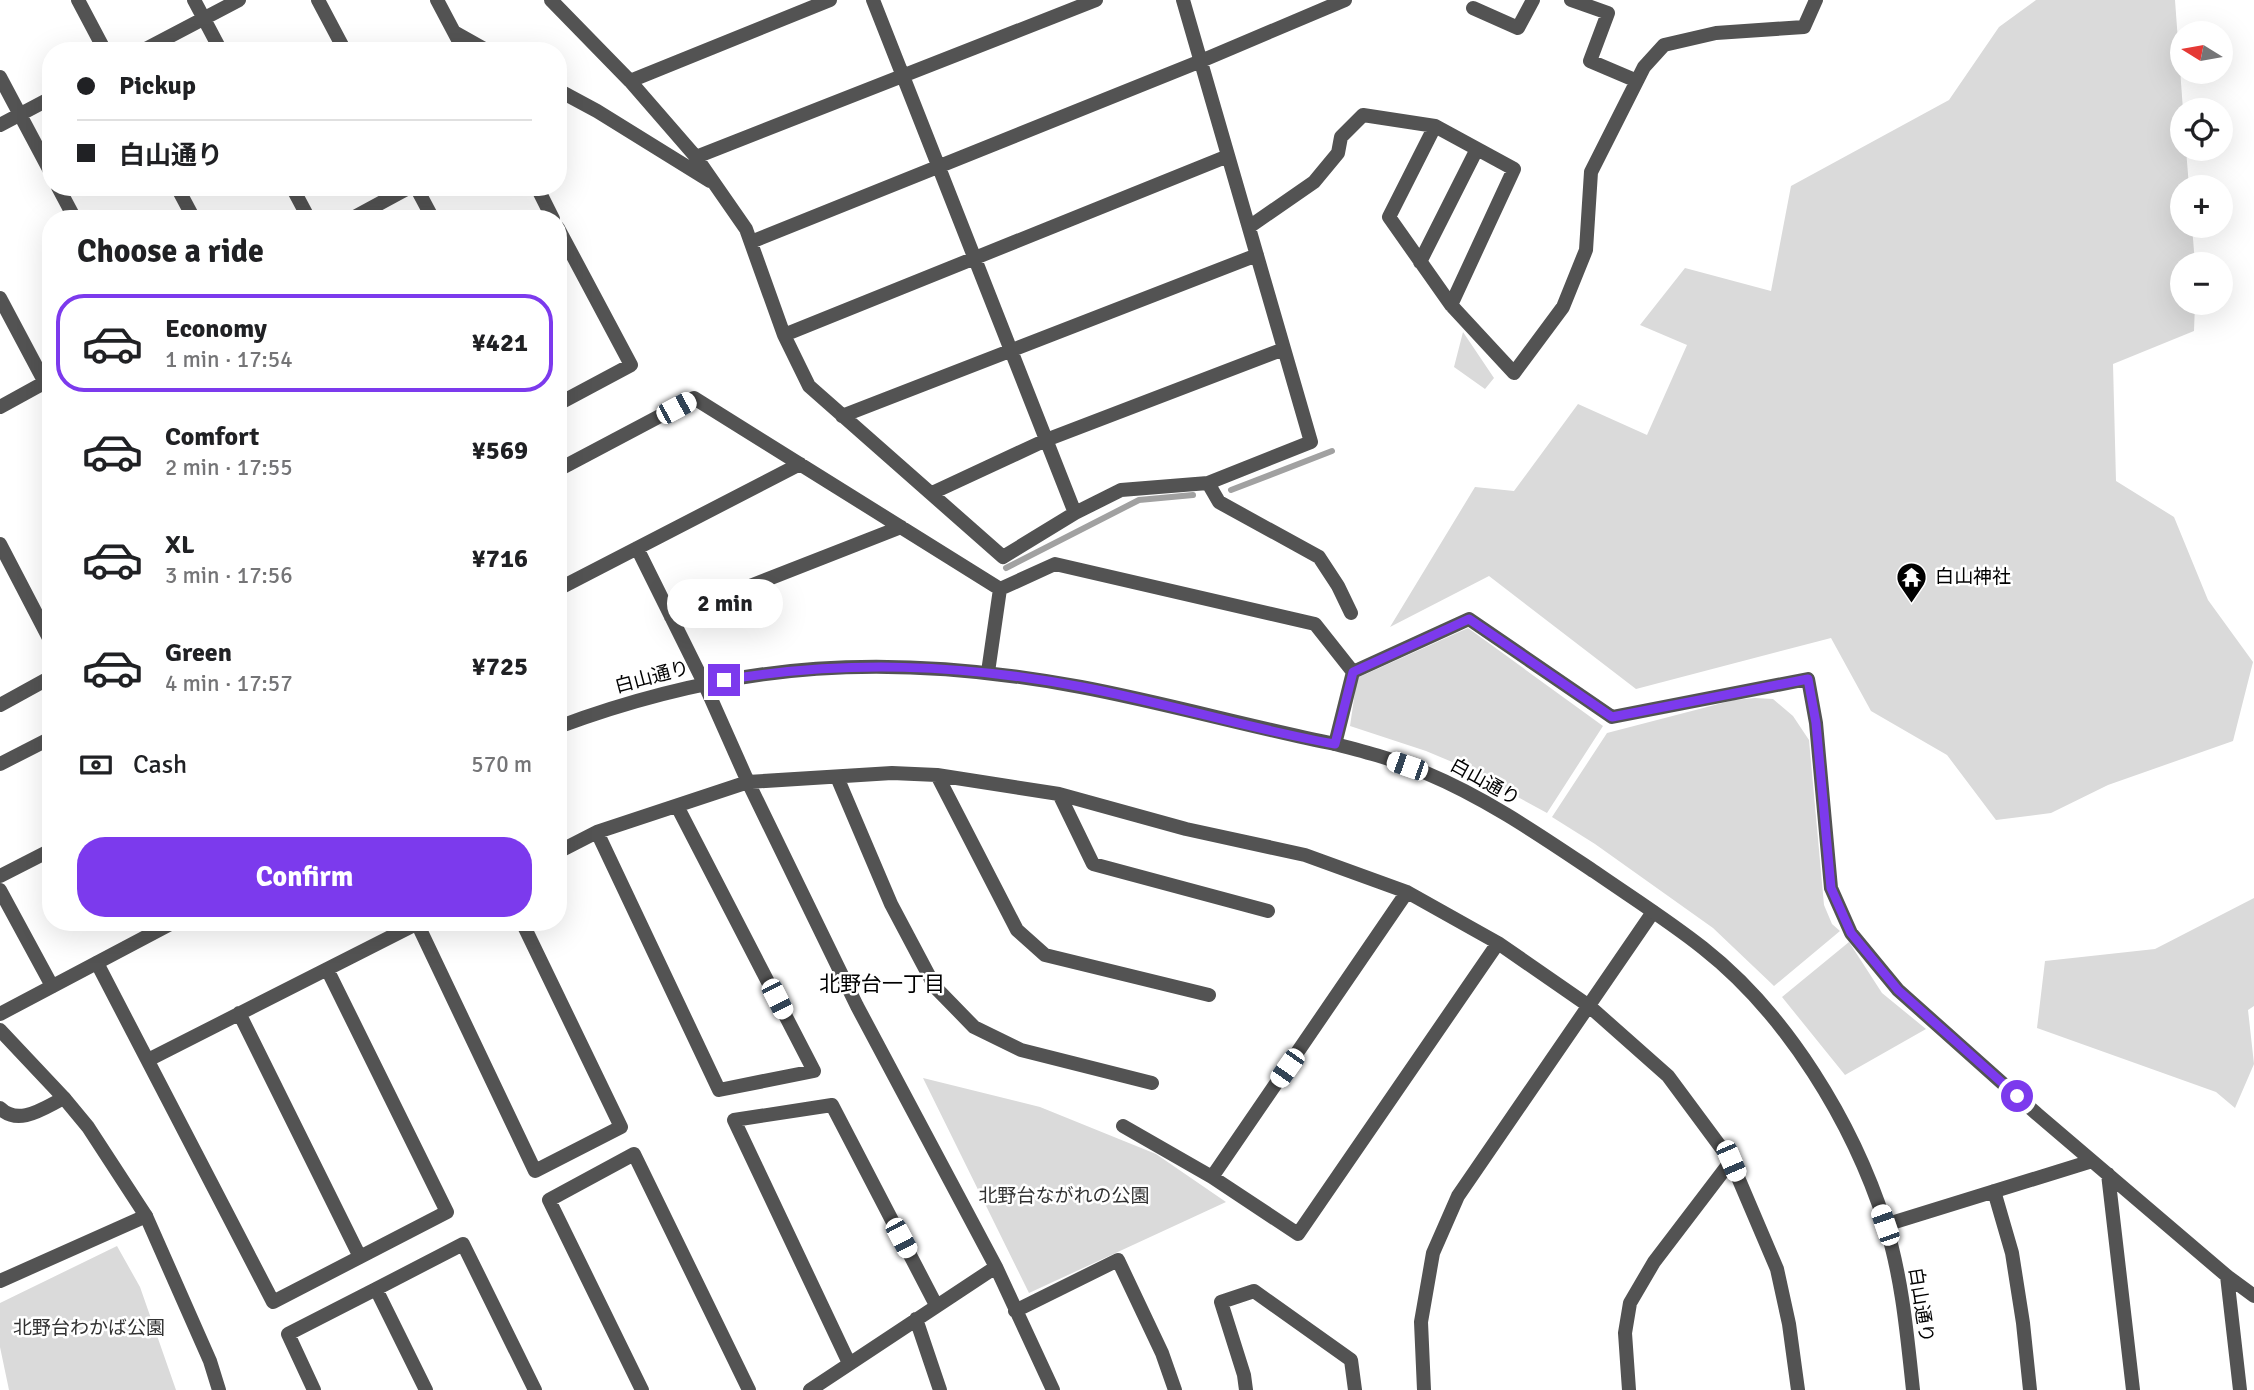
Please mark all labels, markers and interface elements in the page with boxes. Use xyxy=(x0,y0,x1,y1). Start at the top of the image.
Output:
north arrow xyxy=(2170,21,2233,84)
map controls xyxy=(2170,21,2233,315)
text: Pickup xyxy=(119,70,196,102)
button: locate xyxy=(2170,98,2233,161)
text: 白山通り xyxy=(119,140,223,172)
button: + xyxy=(2170,175,2233,238)
text: Choose a ride xyxy=(77,232,264,271)
button: − xyxy=(2170,252,2233,315)
icon: car xyxy=(81,312,144,375)
text: Economy xyxy=(165,313,267,345)
text: ¥421 xyxy=(472,327,528,359)
text: 1 min · 17:54 xyxy=(165,345,293,374)
car xyxy=(653,389,700,427)
icon: car xyxy=(81,420,144,483)
text: Comfort xyxy=(165,421,259,453)
text: ¥569 xyxy=(472,435,528,467)
text: 2 min · 17:55 xyxy=(165,453,293,482)
icon: car xyxy=(81,528,144,591)
text: XL xyxy=(165,529,195,561)
text: ¥716 xyxy=(472,543,528,575)
temple icon: 白山神社 xyxy=(1895,560,1929,604)
text: 3 min · 17:56 xyxy=(165,561,293,590)
place label: 白山神社 xyxy=(1935,565,2011,589)
callout: 2 min xyxy=(666,578,782,628)
text: 2 min xyxy=(697,589,753,618)
icon: car xyxy=(81,636,144,699)
text: Green xyxy=(165,637,232,669)
text: ¥725 xyxy=(472,651,528,683)
street label: 白山通り xyxy=(612,656,692,698)
route end xyxy=(708,664,740,696)
text: 4 min · 17:57 xyxy=(165,669,293,698)
icon: cash xyxy=(77,746,115,784)
text: Cash xyxy=(133,749,187,781)
car xyxy=(1384,749,1431,783)
text: 570 m xyxy=(471,750,532,779)
street label: 白山通り xyxy=(1446,753,1524,811)
button: Confirm xyxy=(77,837,532,917)
district label: 北野台一丁目 xyxy=(819,971,945,997)
car xyxy=(759,976,796,1022)
car xyxy=(1267,1045,1308,1091)
route start xyxy=(2001,1080,2033,1112)
car xyxy=(1714,1138,1749,1184)
park label: 北野台ながれの公園 xyxy=(978,1184,1150,1208)
car xyxy=(1869,1202,1902,1248)
car xyxy=(882,1215,921,1261)
street label: 白山通り xyxy=(1903,1266,1939,1344)
park label: 北野台わかば公園 xyxy=(13,1316,165,1340)

